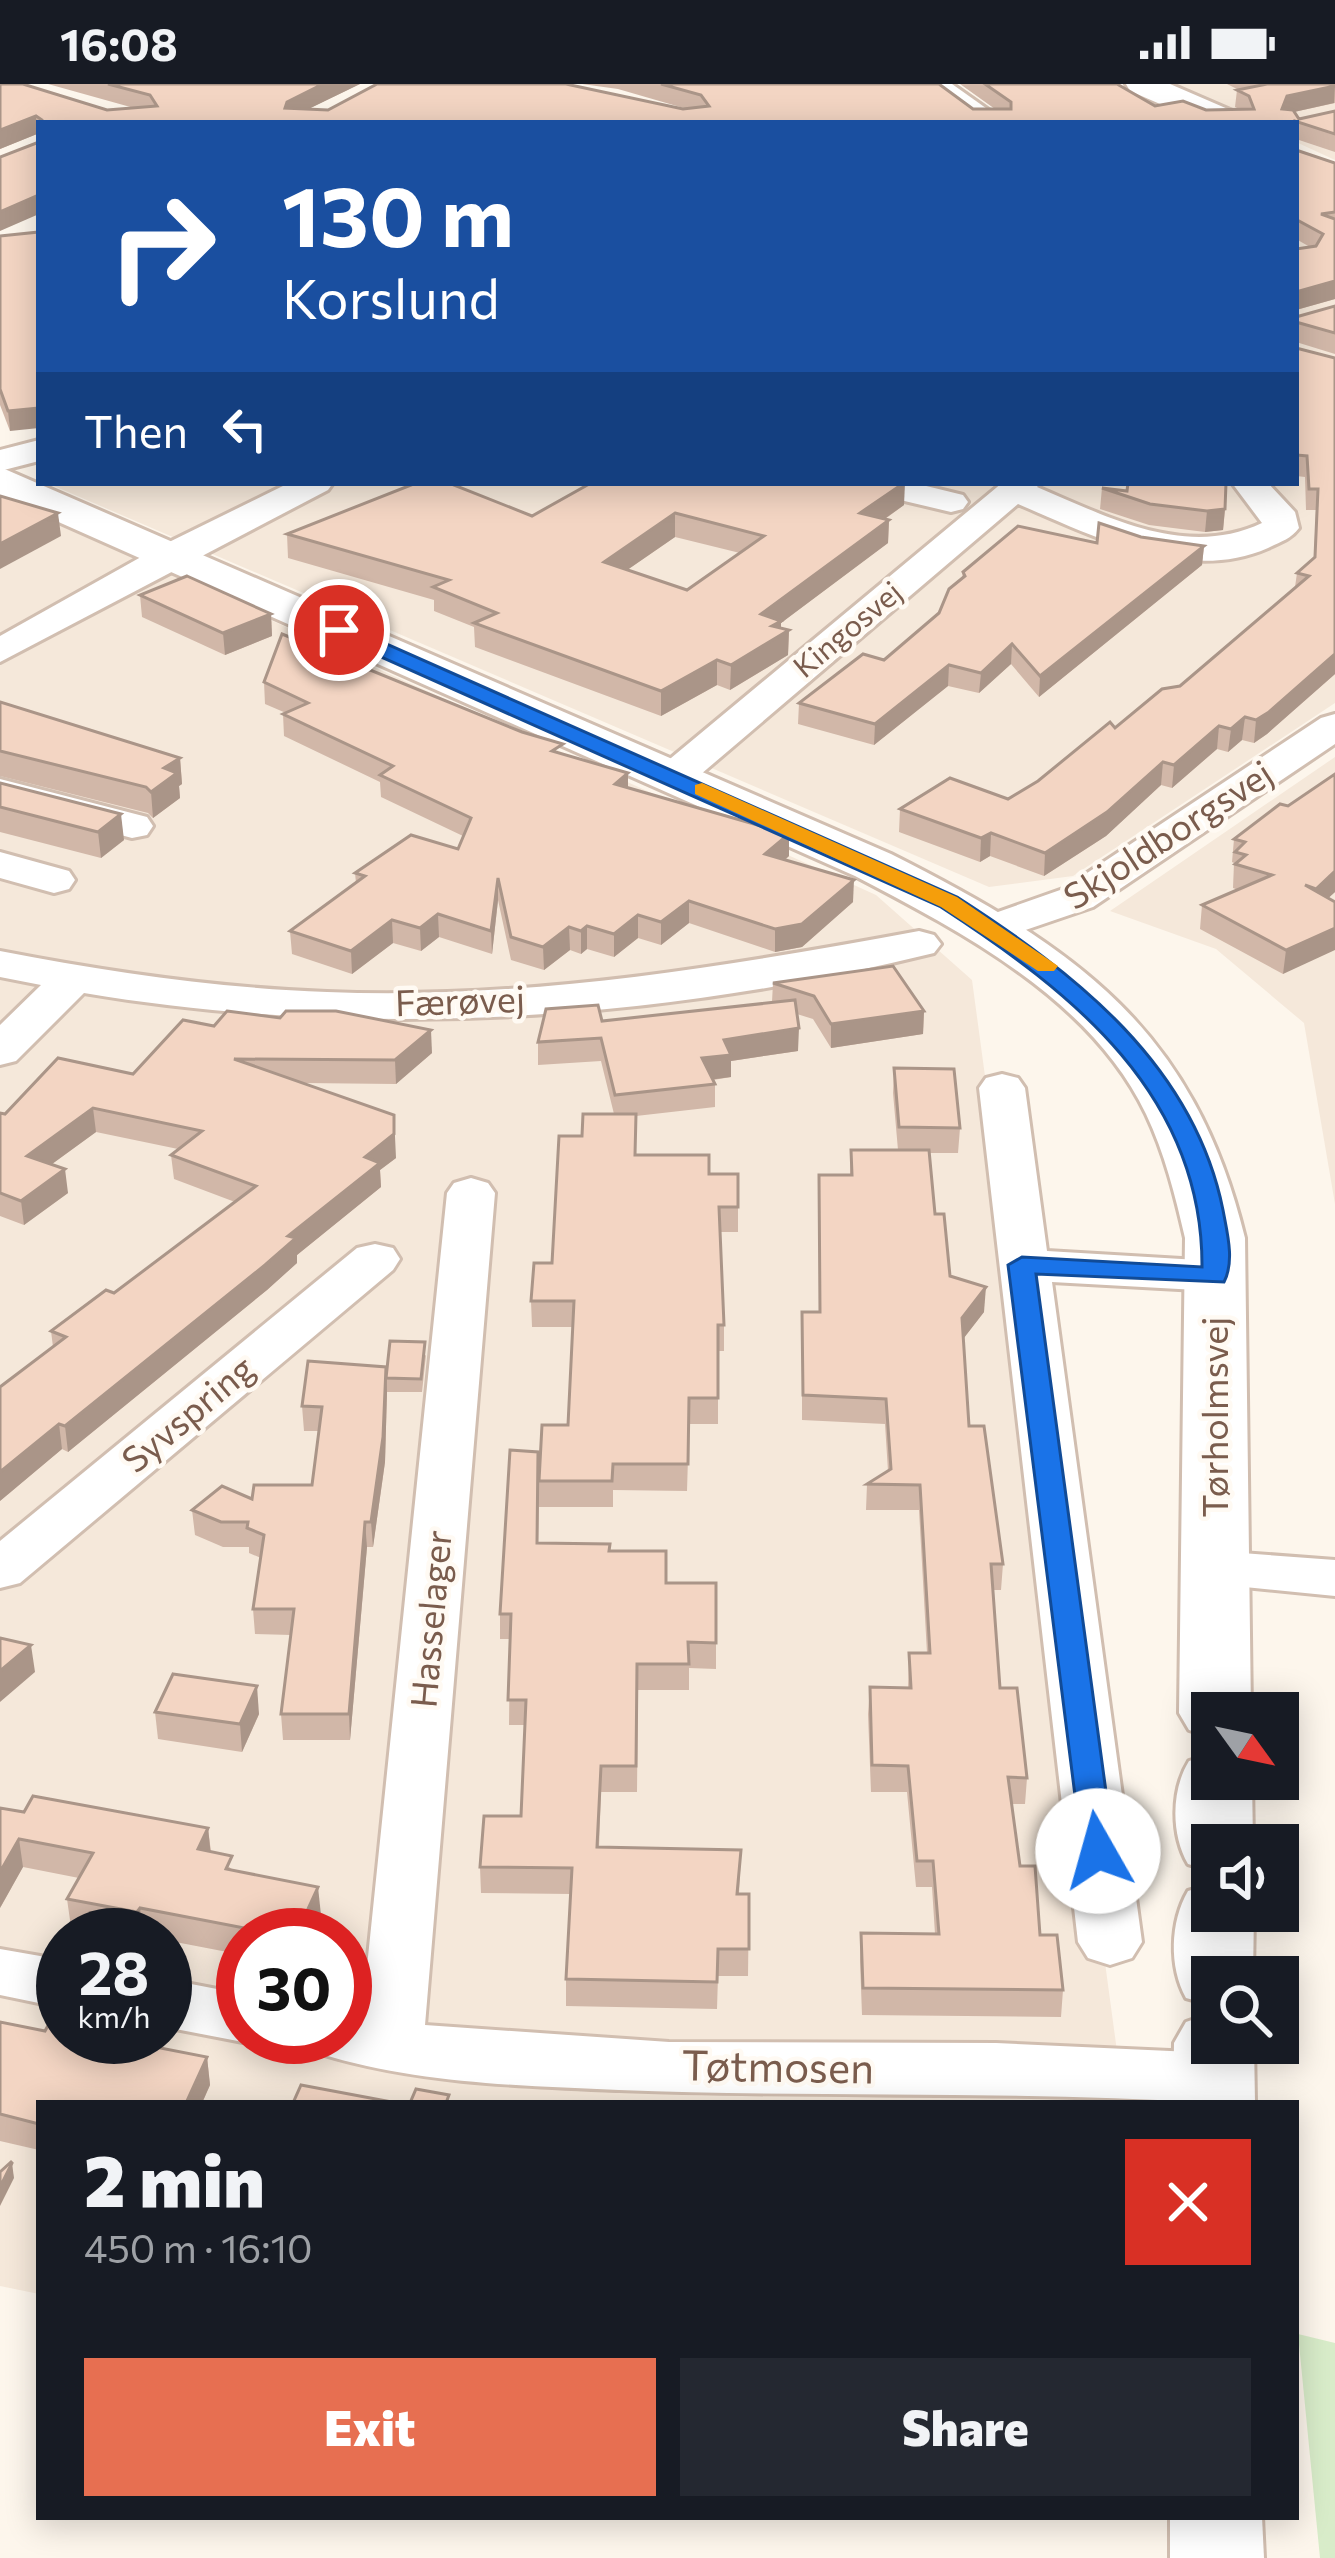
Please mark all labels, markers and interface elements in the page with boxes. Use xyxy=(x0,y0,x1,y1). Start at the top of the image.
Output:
text: 16:08 xyxy=(60,15,178,70)
text: 130 m xyxy=(282,162,514,264)
icon: right xyxy=(84,168,240,324)
text: Korslund xyxy=(282,264,500,330)
icon: left xyxy=(212,396,278,462)
text: Then xyxy=(84,402,188,457)
street label: Kingosvej xyxy=(785,572,908,684)
pin xyxy=(288,579,390,681)
icon: arrive xyxy=(306,597,372,663)
street label: Skjoldborgsvej xyxy=(1054,750,1280,917)
street label: Færøvej xyxy=(394,975,526,1023)
street label: Tørholmsvej xyxy=(1191,1317,1235,1517)
street label: Syvspring xyxy=(112,1345,262,1480)
street label: Hasselager xyxy=(399,1528,459,1709)
north arrow xyxy=(1191,1692,1299,1800)
map controls xyxy=(1191,1692,1299,2064)
position arrow xyxy=(1035,1788,1161,1914)
button: sound xyxy=(1191,1824,1299,1932)
speed limit sign: 30 xyxy=(216,1908,372,2064)
text: 28 xyxy=(79,1934,149,2007)
button: search xyxy=(1191,1956,1299,2064)
text: km/h xyxy=(78,1997,150,2034)
street label: Tøtmosen xyxy=(681,2037,875,2093)
text: 2 min xyxy=(84,2134,265,2222)
button: close xyxy=(1125,2139,1251,2265)
text: 450 m · 16:10 xyxy=(84,2223,313,2271)
button: Exit xyxy=(84,2358,656,2496)
button: Share xyxy=(680,2358,1251,2496)

